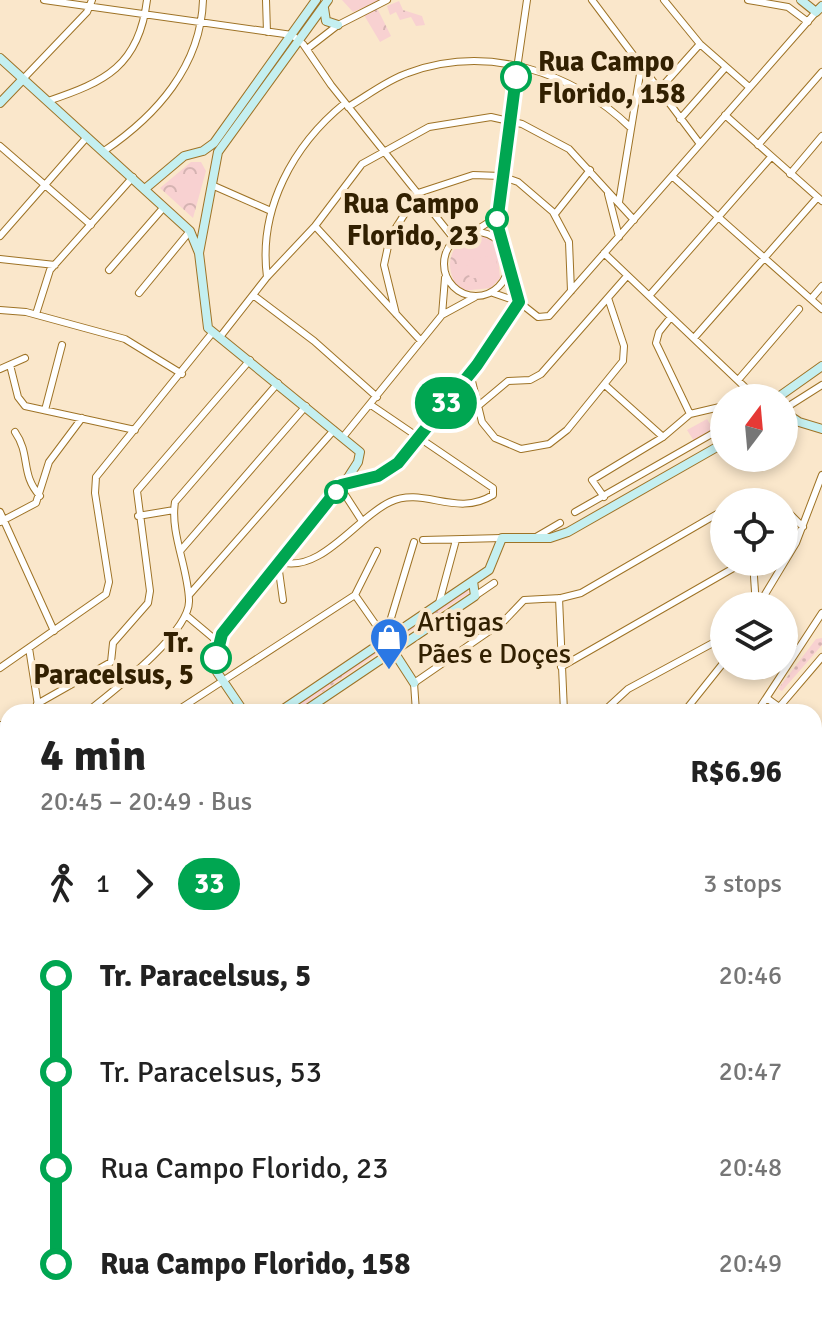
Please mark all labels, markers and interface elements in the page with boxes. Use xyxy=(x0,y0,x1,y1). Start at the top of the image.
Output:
place label: Rua Campo Florido, 158 xyxy=(538,45,685,111)
marker: Rua Campo Florido, 158 xyxy=(501,62,531,92)
place label: Rua Campo Florido, 23 xyxy=(343,187,479,253)
marker: Rua Campo Florido, 23 xyxy=(486,208,508,230)
line badge: 33 xyxy=(410,377,482,429)
north arrow xyxy=(710,384,798,472)
map controls xyxy=(710,384,798,680)
text: 33 xyxy=(431,386,461,420)
unlabelled marker xyxy=(325,481,347,503)
button: locate xyxy=(710,488,798,576)
button: layers xyxy=(710,592,798,680)
place label: Artigas Pães e Doçes xyxy=(417,605,571,671)
shop icon: Artigas Pães e Doçes xyxy=(368,616,410,671)
place label: Tr. Paracelsus, 5 xyxy=(33,626,194,692)
marker: Tr. Paracelsus, 5 xyxy=(201,643,231,673)
text: 4 min xyxy=(40,729,146,783)
text: R$6.96 xyxy=(690,754,782,791)
text: 20:45 – 20:49 · Bus xyxy=(40,786,252,818)
icon: walk xyxy=(40,862,84,906)
icon: forward xyxy=(122,862,166,906)
text: 33 xyxy=(194,867,224,901)
text: 1 xyxy=(96,868,110,900)
text: 3 stops xyxy=(703,868,782,900)
text: Tr. Paracelsus, 5 xyxy=(100,958,311,995)
text: 20:46 xyxy=(719,960,782,992)
text: Tr. Paracelsus, 53 xyxy=(100,1054,322,1091)
text: 20:47 xyxy=(719,1056,782,1088)
text: Rua Campo Florido, 23 xyxy=(100,1150,388,1187)
text: 20:48 xyxy=(719,1152,782,1184)
text: Rua Campo Florido, 158 xyxy=(100,1246,410,1283)
text: 20:49 xyxy=(719,1248,782,1280)

